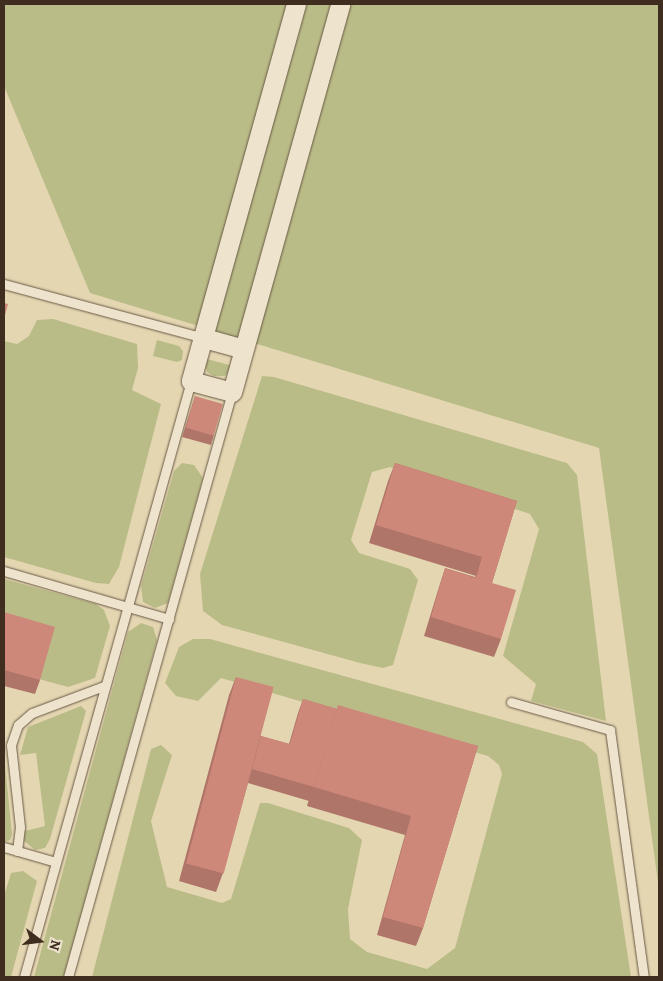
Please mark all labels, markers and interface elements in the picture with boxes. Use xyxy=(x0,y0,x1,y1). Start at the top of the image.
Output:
north arrow xyxy=(15,916,65,966)
text: N xyxy=(44,938,65,952)

